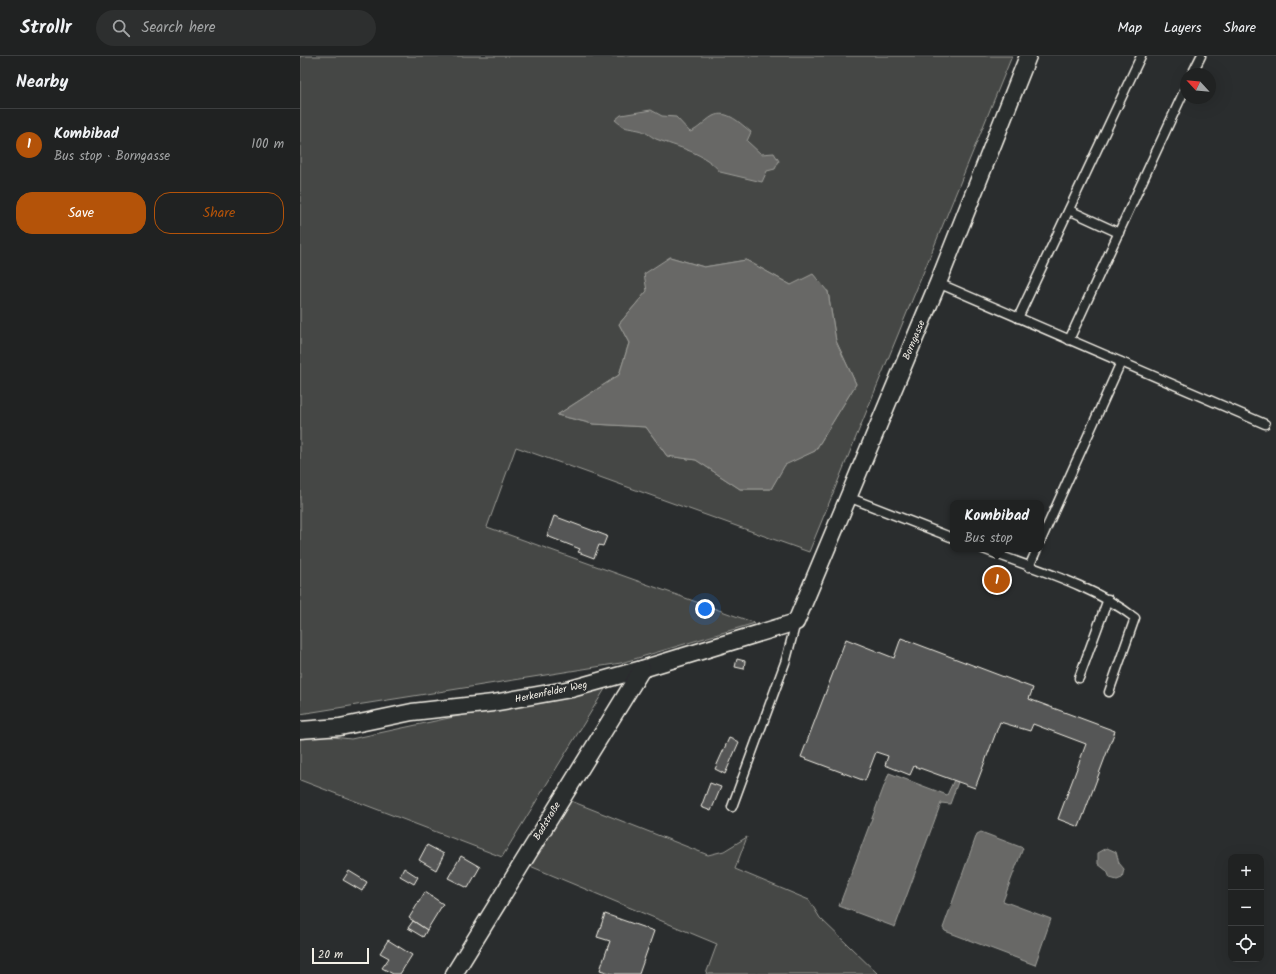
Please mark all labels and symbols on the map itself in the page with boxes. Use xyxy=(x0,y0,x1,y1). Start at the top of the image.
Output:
north arrow xyxy=(1180,68,1216,104)
street label: Borngasse xyxy=(898,317,930,362)
pin: 1 xyxy=(984,565,1010,595)
your location xyxy=(695,599,715,619)
street label: Herkenfelder Weg xyxy=(513,676,589,707)
street label: Badstraße xyxy=(529,798,565,843)
scale bar xyxy=(312,946,369,965)

